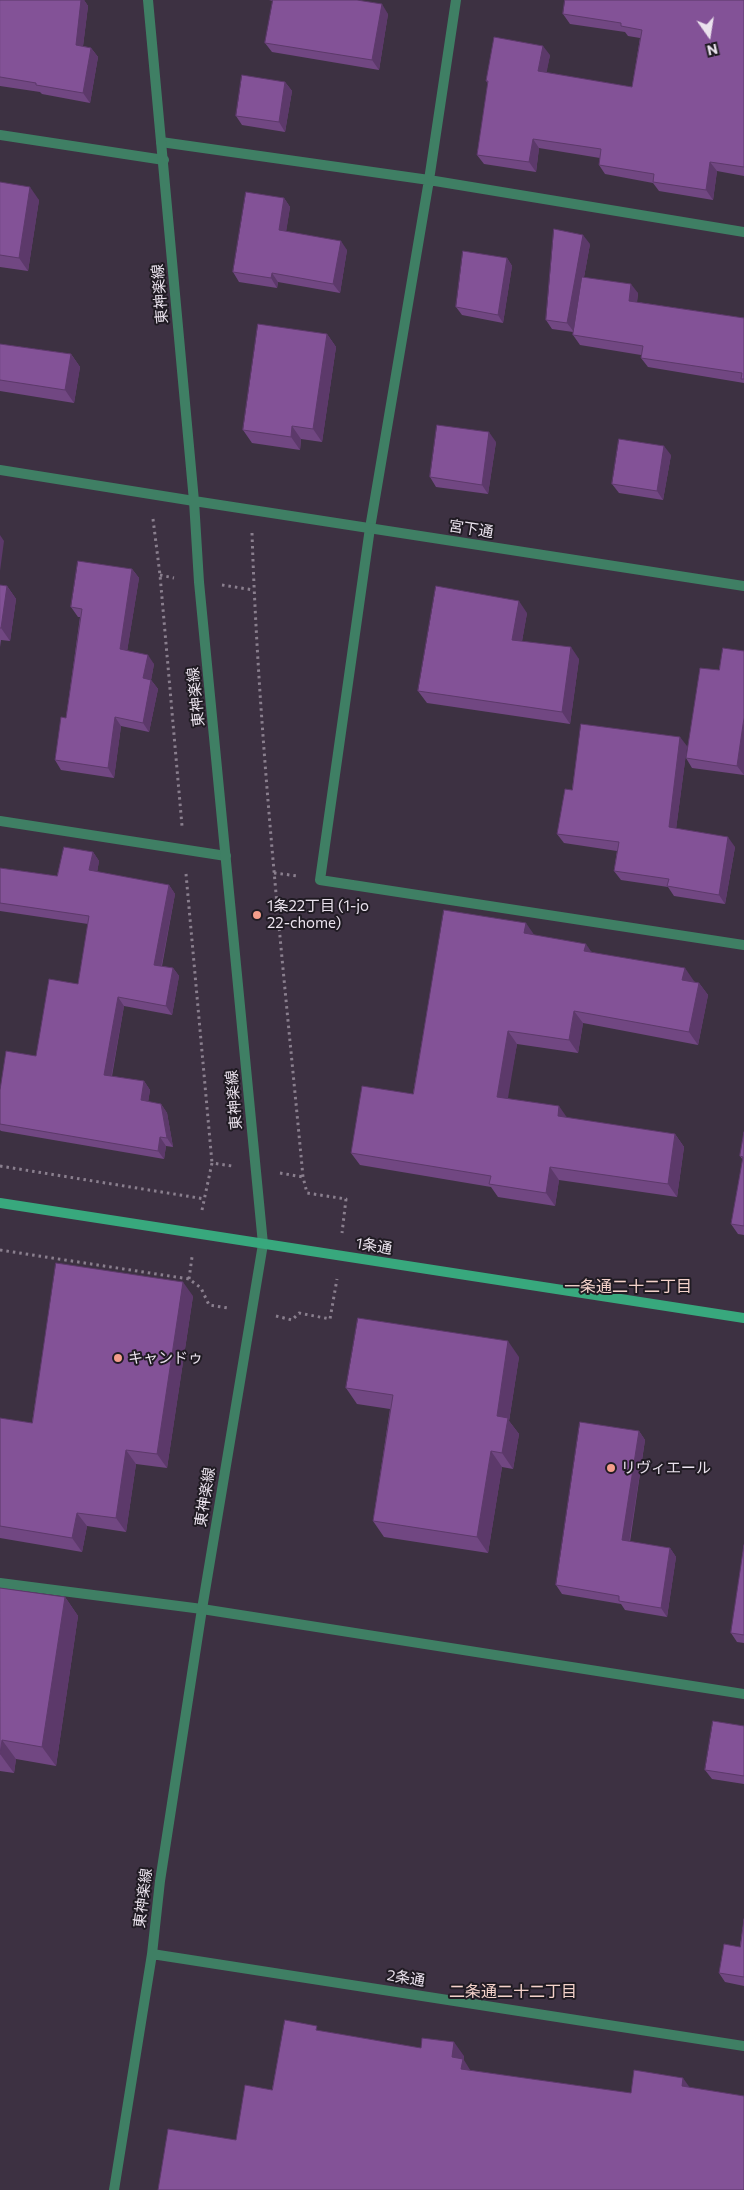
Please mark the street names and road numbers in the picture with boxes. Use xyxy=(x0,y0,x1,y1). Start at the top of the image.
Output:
street label: 東神楽線 xyxy=(148,263,172,325)
street label: 宮下通 xyxy=(447,517,495,541)
street label: 東神楽線 xyxy=(184,666,208,728)
street label: 東神楽線 xyxy=(222,1069,246,1131)
street label: 1条通 xyxy=(355,1234,393,1258)
street label: 東神楽線 xyxy=(191,1466,219,1528)
street label: 東神楽線 xyxy=(130,1867,156,1929)
street label: 2条通 xyxy=(386,1966,426,1990)

